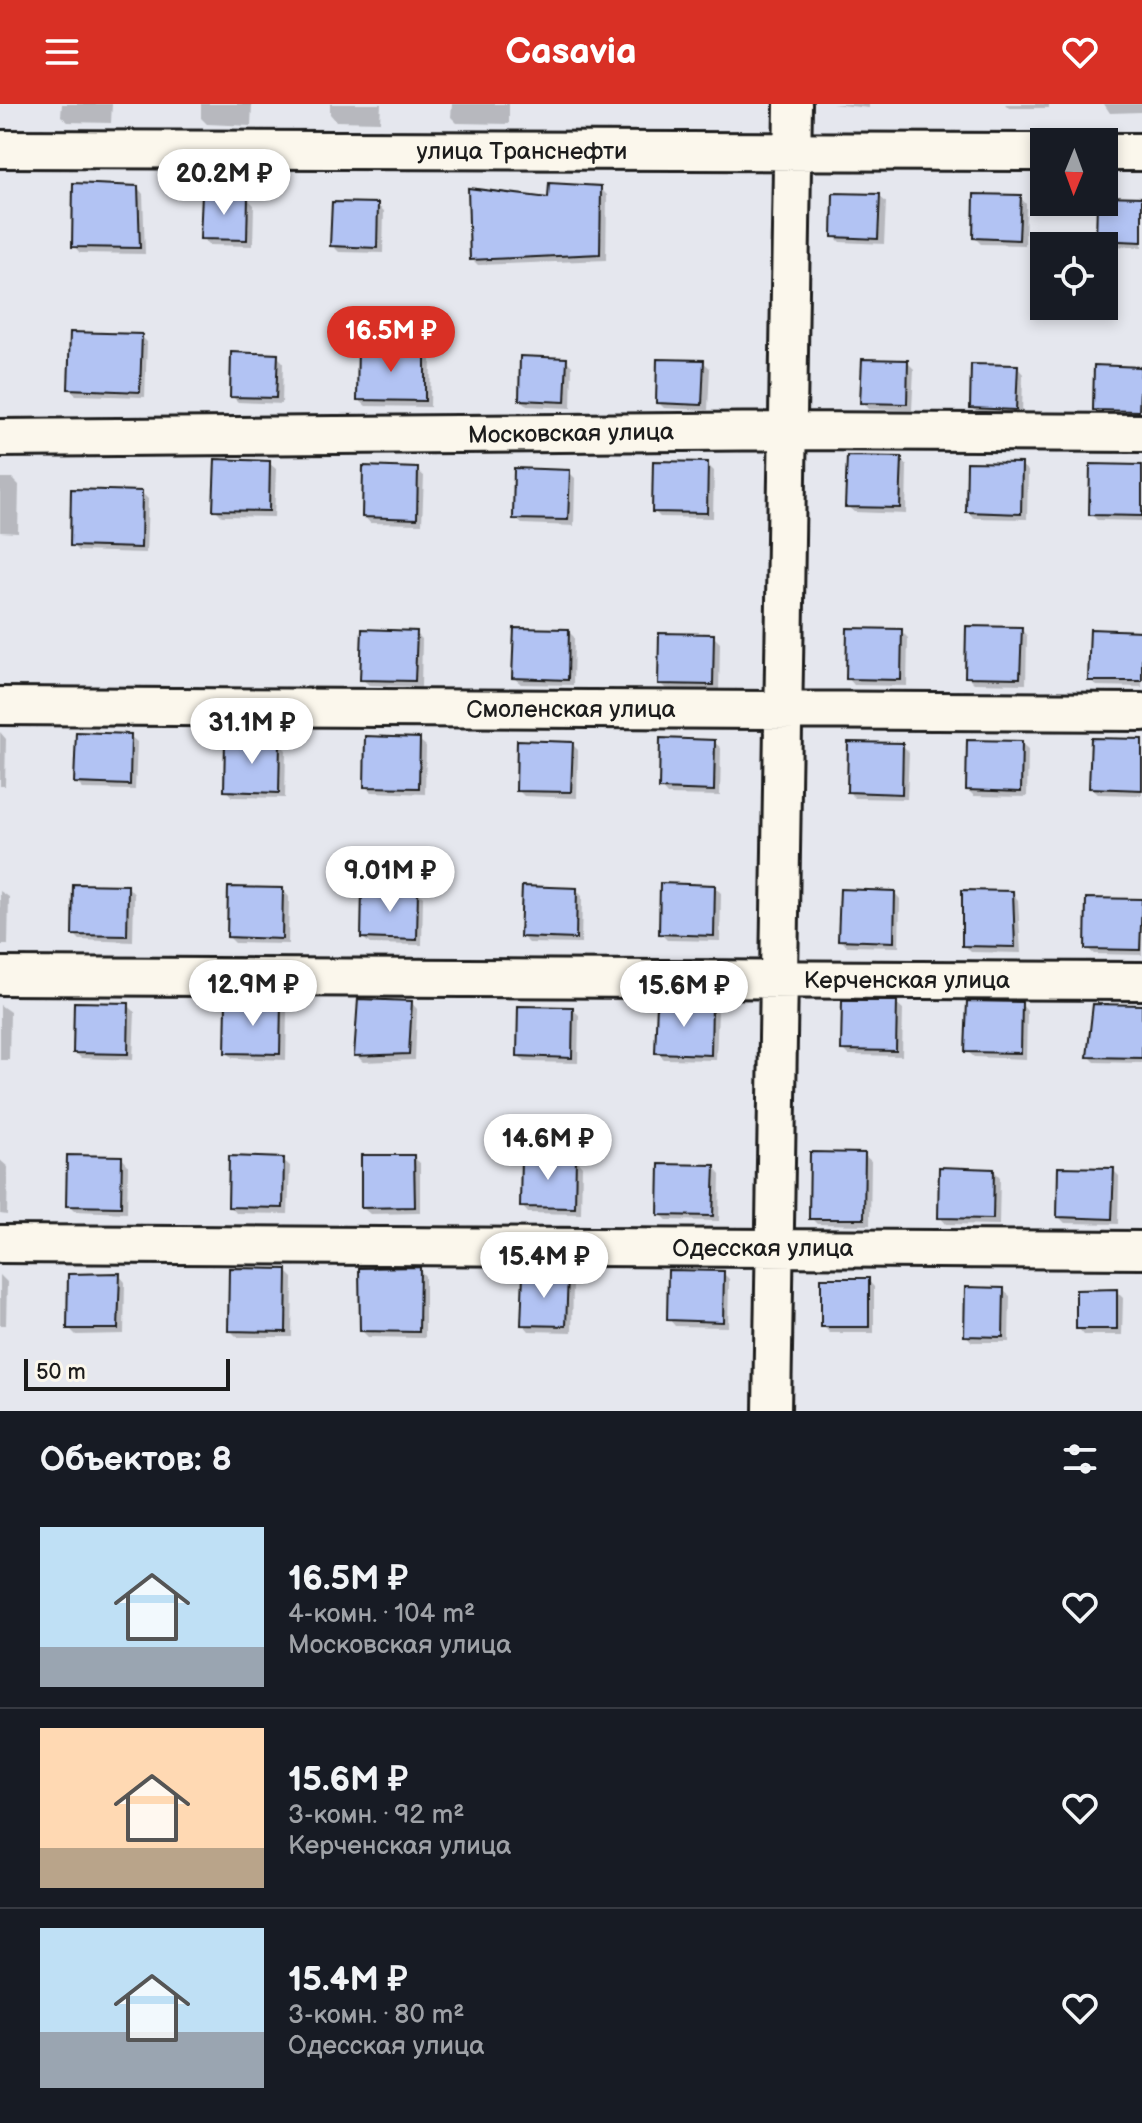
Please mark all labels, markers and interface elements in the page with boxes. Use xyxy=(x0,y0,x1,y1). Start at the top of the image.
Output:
icon: menu xyxy=(40,30,84,74)
icon: heart xyxy=(1058,30,1102,74)
text: Casavia xyxy=(505,31,637,74)
north arrow xyxy=(1030,128,1118,216)
map controls xyxy=(1030,128,1118,320)
street label: улица Транснефти xyxy=(416,137,628,166)
pin: 20.2M ₽ xyxy=(150,149,298,217)
text: 20.2M ₽ xyxy=(175,159,273,190)
button: locate xyxy=(1030,232,1118,320)
pin: 16.5M ₽ xyxy=(317,306,465,374)
text: 16.5M ₽ xyxy=(345,316,437,347)
street label: Московская улица xyxy=(468,417,674,450)
street label: Смоленская улица xyxy=(466,695,676,724)
pin: 31.1M ₽ xyxy=(178,698,326,766)
text: 31.1M ₽ xyxy=(208,708,296,739)
pin: 9.01M ₽ xyxy=(316,846,464,914)
text: 9.01M ₽ xyxy=(344,856,436,887)
pin: 12.9M ₽ xyxy=(179,960,327,1028)
pin: 15.6M ₽ xyxy=(610,961,758,1029)
street label: Керченская улица xyxy=(804,966,1010,995)
text: 12.9M ₽ xyxy=(207,970,299,1001)
text: 15.6M ₽ xyxy=(638,971,730,1002)
pin: 14.6M ₽ xyxy=(474,1114,622,1182)
text: 14.6M ₽ xyxy=(502,1124,594,1155)
pin: 15.4M ₽ xyxy=(470,1232,618,1300)
street label: Одесская улица xyxy=(672,1234,854,1263)
text: 15.4M ₽ xyxy=(498,1242,590,1273)
scale bar xyxy=(24,1355,230,1391)
text: 50 m xyxy=(36,1359,86,1386)
icon: filters xyxy=(1058,1437,1102,1481)
text: Объектов: 8 xyxy=(40,1439,232,1480)
text: 16.5M ₽ xyxy=(288,1558,408,1599)
icon: home xyxy=(104,1559,200,1655)
icon: heart xyxy=(1058,1585,1102,1629)
text: 4-комн. · 104 m² xyxy=(288,1599,475,1630)
text: Московская улица xyxy=(288,1630,512,1661)
text: 15.6M ₽ xyxy=(288,1759,408,1800)
icon: home xyxy=(104,1760,200,1856)
icon: heart xyxy=(1058,1786,1102,1830)
text: 3-комн. · 92 m² xyxy=(288,1800,464,1831)
text: Керченская улица xyxy=(288,1831,511,1862)
text: 15.4M ₽ xyxy=(288,1959,408,2000)
icon: home xyxy=(104,1960,200,2056)
icon: heart xyxy=(1058,1986,1102,2030)
text: 3-комн. · 80 m² xyxy=(288,2000,465,2031)
text: Одесская улица xyxy=(288,2031,485,2062)

